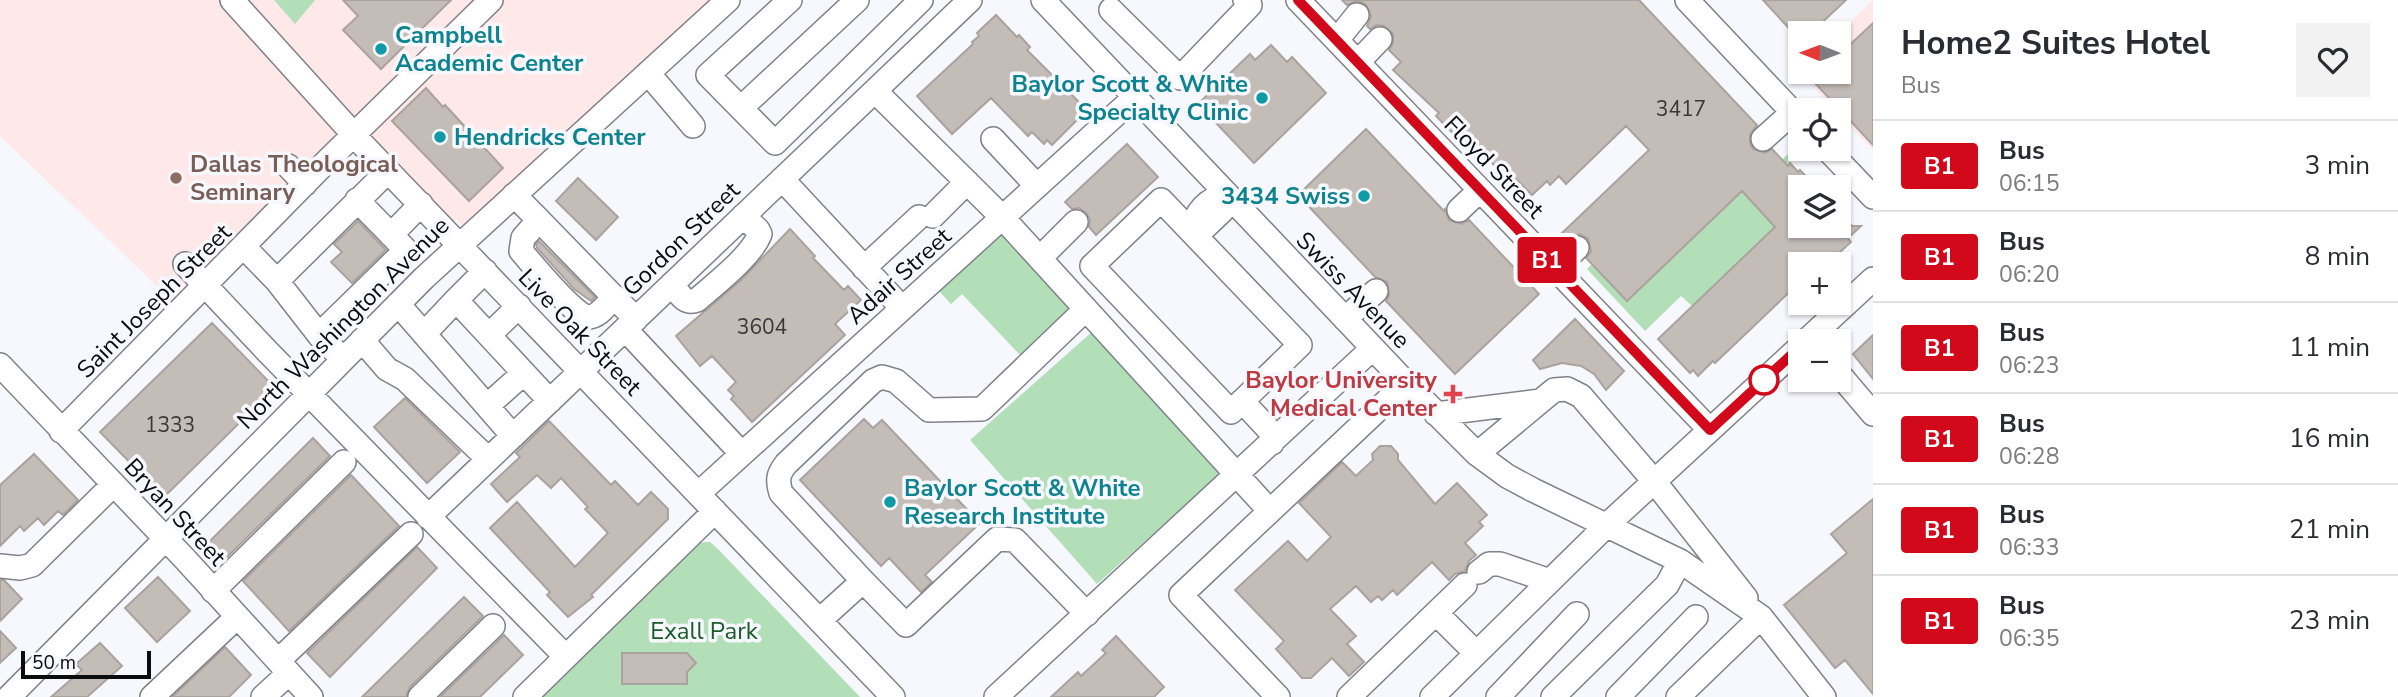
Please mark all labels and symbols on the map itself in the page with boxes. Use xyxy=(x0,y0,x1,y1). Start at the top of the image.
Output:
place label: Campbell Academic Center xyxy=(395,19,584,79)
north arrow xyxy=(1788,21,1852,84)
marker: Campbell Academic Center xyxy=(373,41,389,57)
place label: Baylor Scott & White Specialty Clinic xyxy=(1012,68,1249,128)
marker: Baylor Scott & White Specialty Clinic xyxy=(1254,90,1270,106)
house number: 3417 xyxy=(1656,95,1706,123)
street label: Floyd Street xyxy=(1437,109,1551,226)
place label: Hendricks Center xyxy=(454,121,646,153)
marker: Hendricks Center xyxy=(432,129,448,145)
place label: Dallas Theological Seminary xyxy=(190,148,398,208)
marker: Dallas Theological Seminary xyxy=(168,170,184,186)
street label: Gordon Street xyxy=(615,174,747,303)
place label: 3434 Swiss xyxy=(1221,180,1350,212)
marker: 3434 Swiss xyxy=(1356,188,1372,204)
street label: North Washington Avenue xyxy=(230,210,456,436)
street label: Saint Joseph Street xyxy=(70,216,239,385)
street label: Adair Street xyxy=(840,220,958,331)
street label: Swiss Avenue xyxy=(1289,224,1417,356)
line badge: B1 xyxy=(1516,237,1578,283)
street label: Live Oak Street xyxy=(511,262,649,403)
house number: 3604 xyxy=(737,313,787,341)
place label: Baylor University Medical Center xyxy=(1245,364,1438,424)
unlabelled marker xyxy=(1749,365,1779,395)
marker: Baylor University Medical Center xyxy=(1443,384,1463,404)
house number: 1333 xyxy=(145,411,195,439)
street label: Bryan Street xyxy=(117,451,233,573)
place label: Baylor Scott & White Research Institute xyxy=(904,472,1140,532)
marker: Baylor Scott & White Research Institute xyxy=(882,494,898,510)
park label: Exall Park xyxy=(650,615,759,647)
scale bar xyxy=(21,648,150,680)

